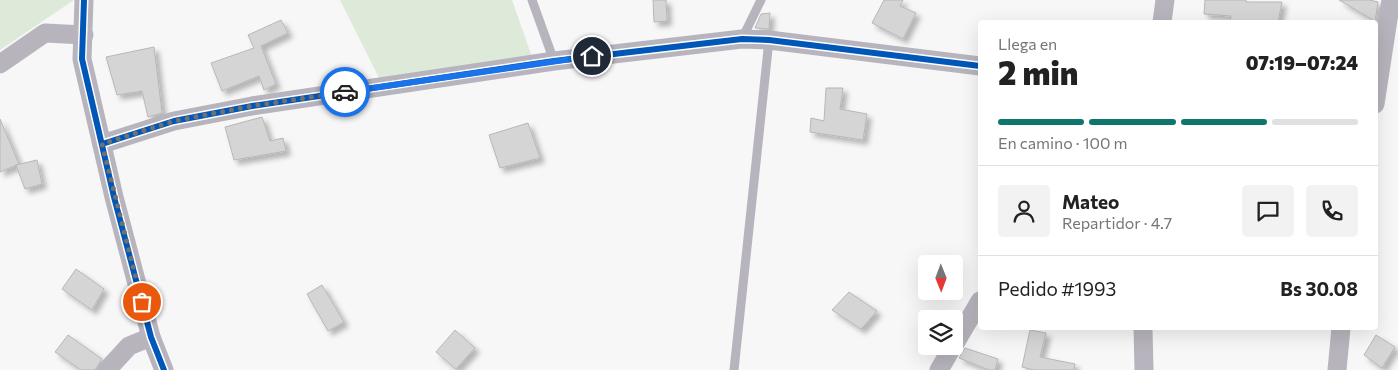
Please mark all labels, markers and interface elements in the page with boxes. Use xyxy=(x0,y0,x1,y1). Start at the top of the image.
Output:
text: Llega en xyxy=(998,34,1057,53)
pin xyxy=(571,35,613,77)
icon: home xyxy=(578,42,606,70)
text: 07:19–07:24 xyxy=(1246,51,1358,74)
text: 2 min xyxy=(998,52,1078,92)
courier xyxy=(320,67,370,117)
icon: car xyxy=(331,78,359,106)
text: En camino · 100 m xyxy=(998,133,1127,152)
button: person xyxy=(998,185,1050,237)
button: chat xyxy=(1242,185,1294,237)
button: phone xyxy=(1306,185,1358,237)
text: Mateo xyxy=(1062,190,1119,213)
text: Repartidor · 4.7 xyxy=(1062,213,1172,232)
north arrow xyxy=(918,255,962,300)
map controls xyxy=(918,255,963,355)
text: Pedido #1993 xyxy=(998,277,1116,300)
text: Bs 30.08 xyxy=(1280,277,1358,300)
pin xyxy=(121,281,163,323)
icon: bag xyxy=(128,288,156,316)
button: layers xyxy=(918,310,963,355)

